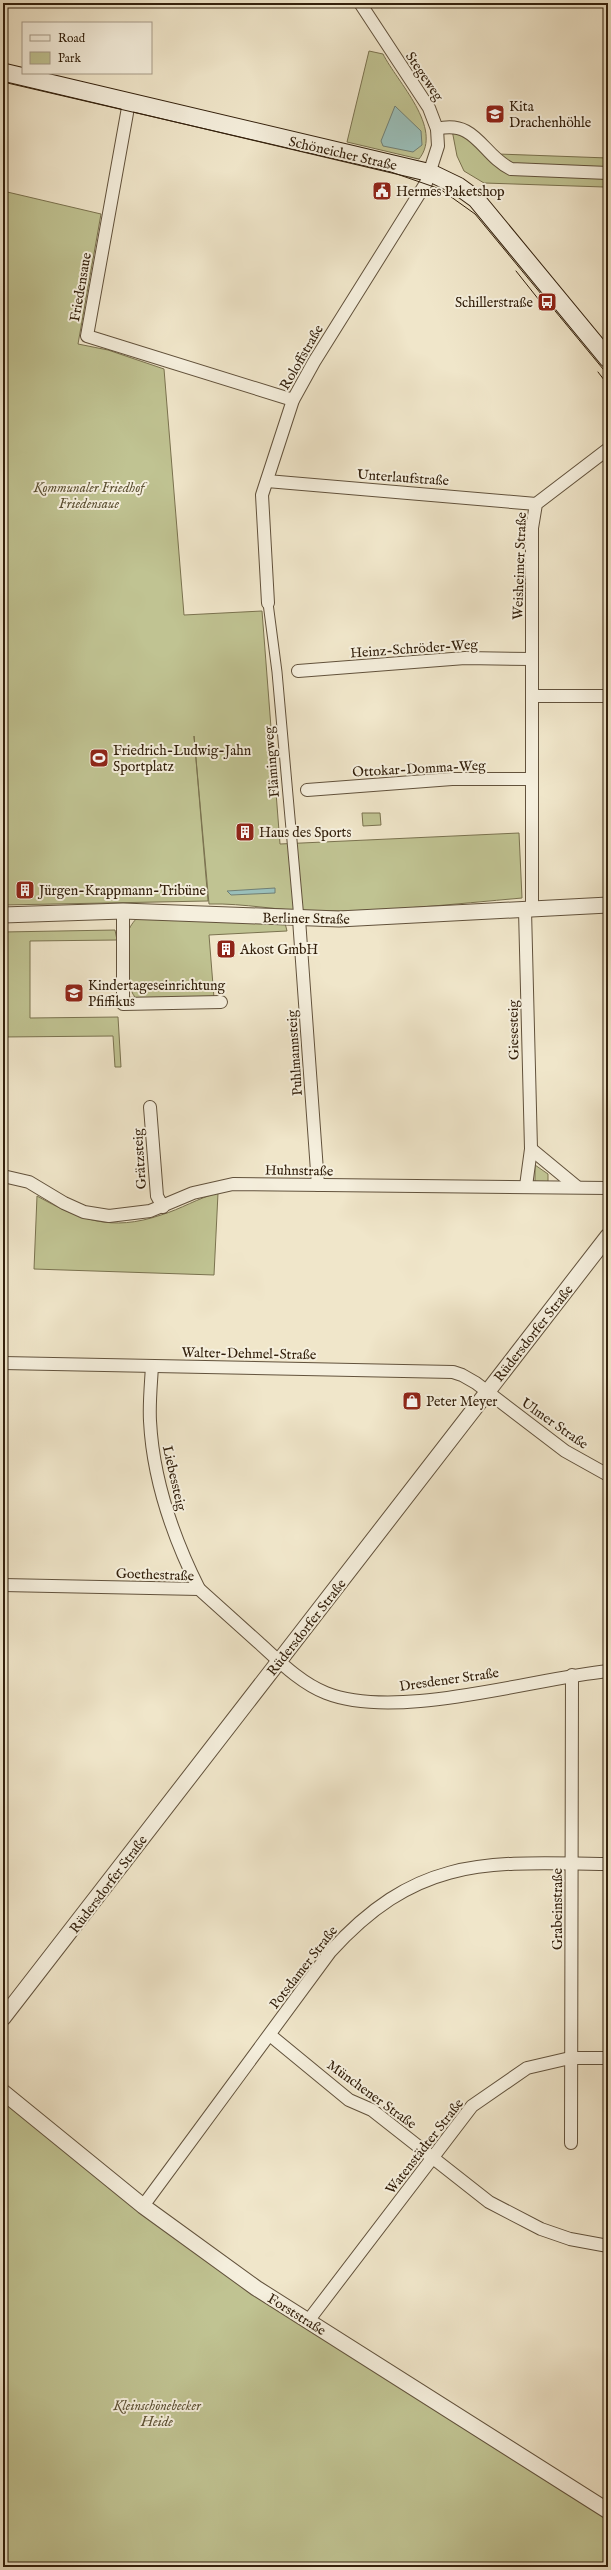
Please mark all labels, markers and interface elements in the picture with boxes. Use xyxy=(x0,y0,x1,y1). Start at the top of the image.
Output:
legend xyxy=(22,22,152,74)
text: Road xyxy=(58,31,86,46)
street label: Stegeweg xyxy=(401,48,447,105)
text: Park xyxy=(58,51,81,66)
place label: Kita Drachenhöhle xyxy=(509,98,592,132)
school or university icon: Kita Drachenhöhle xyxy=(484,103,506,125)
street label: Schöneicher Straße xyxy=(287,133,399,175)
public building icon: Hermes Paketshop xyxy=(371,180,393,202)
place label: Hermes Paketshop xyxy=(396,183,505,201)
street label: Friedensaue xyxy=(66,251,96,323)
bus stop icon: Schillerstraße xyxy=(536,291,558,313)
place label: Schillerstraße xyxy=(455,294,534,312)
street label: Roloffstraße xyxy=(276,321,328,393)
street label: Unterlaufstraße xyxy=(356,466,450,490)
park label: Kommunaler Friedhof Friedensaue xyxy=(32,479,148,513)
street label: Weisheimer Straße xyxy=(509,511,531,620)
street label: Heinz-Schröder-Weg xyxy=(350,636,479,662)
street label: Flämingweg xyxy=(260,725,284,798)
place label: Friedrich-Ludwig-Jahn Sportplatz xyxy=(113,742,252,776)
sports icon: Friedrich-Ludwig-Jahn Sportplatz xyxy=(88,747,110,769)
street label: Ottokar-Domma-Weg xyxy=(352,756,487,781)
building icon: Haus des Sports xyxy=(234,821,256,843)
place label: Haus des Sports xyxy=(259,824,351,842)
building icon: Jürgen-Krappmann-Tribüne xyxy=(14,879,36,901)
place label: Jürgen-Krappmann-Tribüne xyxy=(37,882,207,900)
street label: Berliner Straße xyxy=(262,909,350,929)
building icon: Akost GmbH xyxy=(215,938,237,960)
place label: Akost GmbH xyxy=(239,941,318,959)
place label: Kindertageseinrichtung Pfiffikus xyxy=(88,977,226,1011)
school or university icon: Kindertageseinrichtung Pfiffikus xyxy=(63,982,85,1004)
street label: Giesesteig xyxy=(504,999,524,1060)
street label: Puhlmannsteig xyxy=(283,1009,307,1096)
street label: Grätzsteig xyxy=(129,1127,151,1190)
street label: Huhnstraße xyxy=(265,1161,334,1181)
street label: Rüdersdorfer Straße xyxy=(490,1281,578,1386)
street label: Walter-Dehmel-Straße xyxy=(181,1344,317,1364)
shop icon: Peter Meyer xyxy=(401,1390,423,1412)
place label: Peter Meyer xyxy=(426,1393,498,1411)
street label: Ulmer Straße xyxy=(517,1394,592,1454)
street label: Liebessteig xyxy=(158,1444,190,1513)
street label: Goethestraße xyxy=(116,1565,195,1585)
street label: Rüdersdorfer Straße xyxy=(263,1575,351,1680)
street label: Dresdener Straße xyxy=(398,1664,501,1696)
street label: Rüdersdorfer Straße xyxy=(66,1831,152,1937)
street label: Grabeinstraße xyxy=(549,1867,567,1950)
street label: Potsdamer Straße xyxy=(266,1922,342,2013)
street label: Münchener Straße xyxy=(323,2056,420,2134)
street label: Watenstädter Straße xyxy=(382,2095,468,2198)
street label: Forststraße xyxy=(264,2290,330,2340)
park label: Kleinschönebecker Heide xyxy=(112,2397,202,2431)

